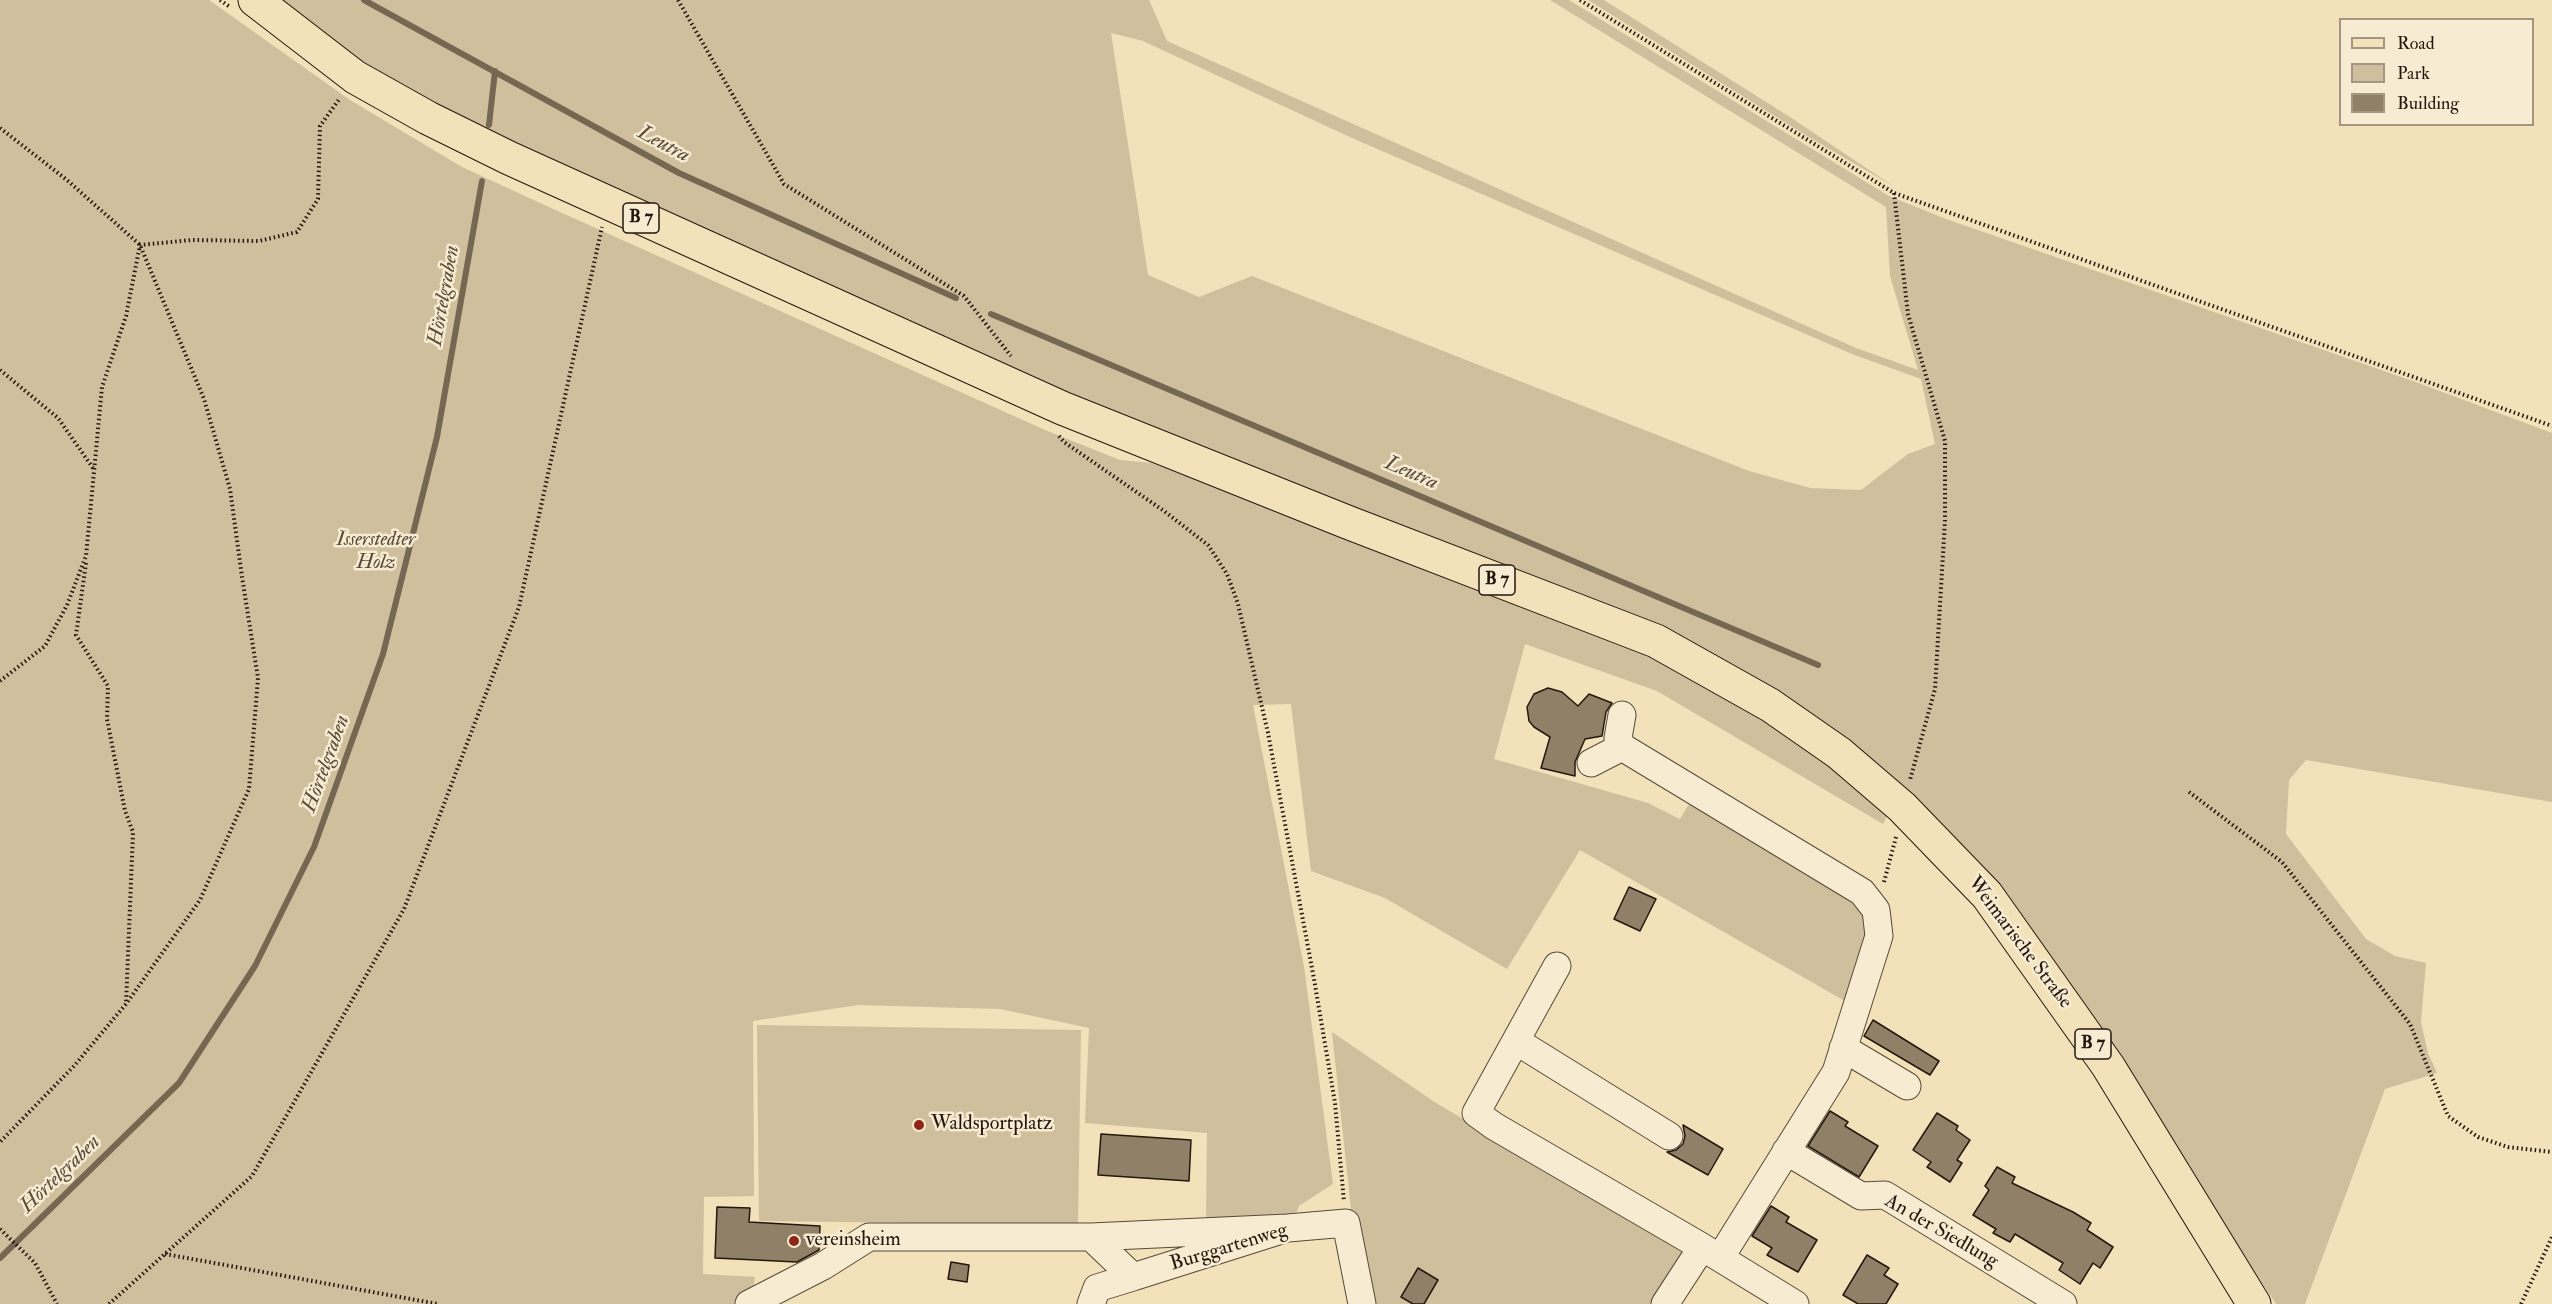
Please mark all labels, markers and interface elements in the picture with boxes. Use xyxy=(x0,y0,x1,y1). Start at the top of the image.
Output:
legend xyxy=(2339,18,2534,126)
text: Road xyxy=(2397,32,2435,55)
text: Park xyxy=(2397,62,2430,85)
text: Building xyxy=(2397,92,2459,115)
water label: Leutra xyxy=(633,121,693,169)
road number: B 7 xyxy=(623,203,659,233)
water label: Hörtelgraben xyxy=(424,244,466,348)
water label: Leutra xyxy=(1381,452,1441,496)
park label: Isserstedter Holz xyxy=(336,529,416,576)
road number: B 7 xyxy=(1479,565,1515,595)
water label: Hörtelgraben xyxy=(298,712,356,816)
street label: Weimarische Straße xyxy=(1962,872,2076,1014)
road number: B 7 xyxy=(2075,1029,2111,1059)
place label: Waldsportplatz xyxy=(931,1113,1053,1137)
marker: Waldsportplatz xyxy=(912,1118,926,1132)
water label: Hörtelgraben xyxy=(16,1131,106,1219)
street label: An der Siedlung xyxy=(1880,1190,2002,1274)
street label: Burggartenweg xyxy=(1167,1219,1291,1277)
place label: vereinsheim xyxy=(806,1229,901,1253)
marker: vereinsheim xyxy=(787,1234,801,1248)

